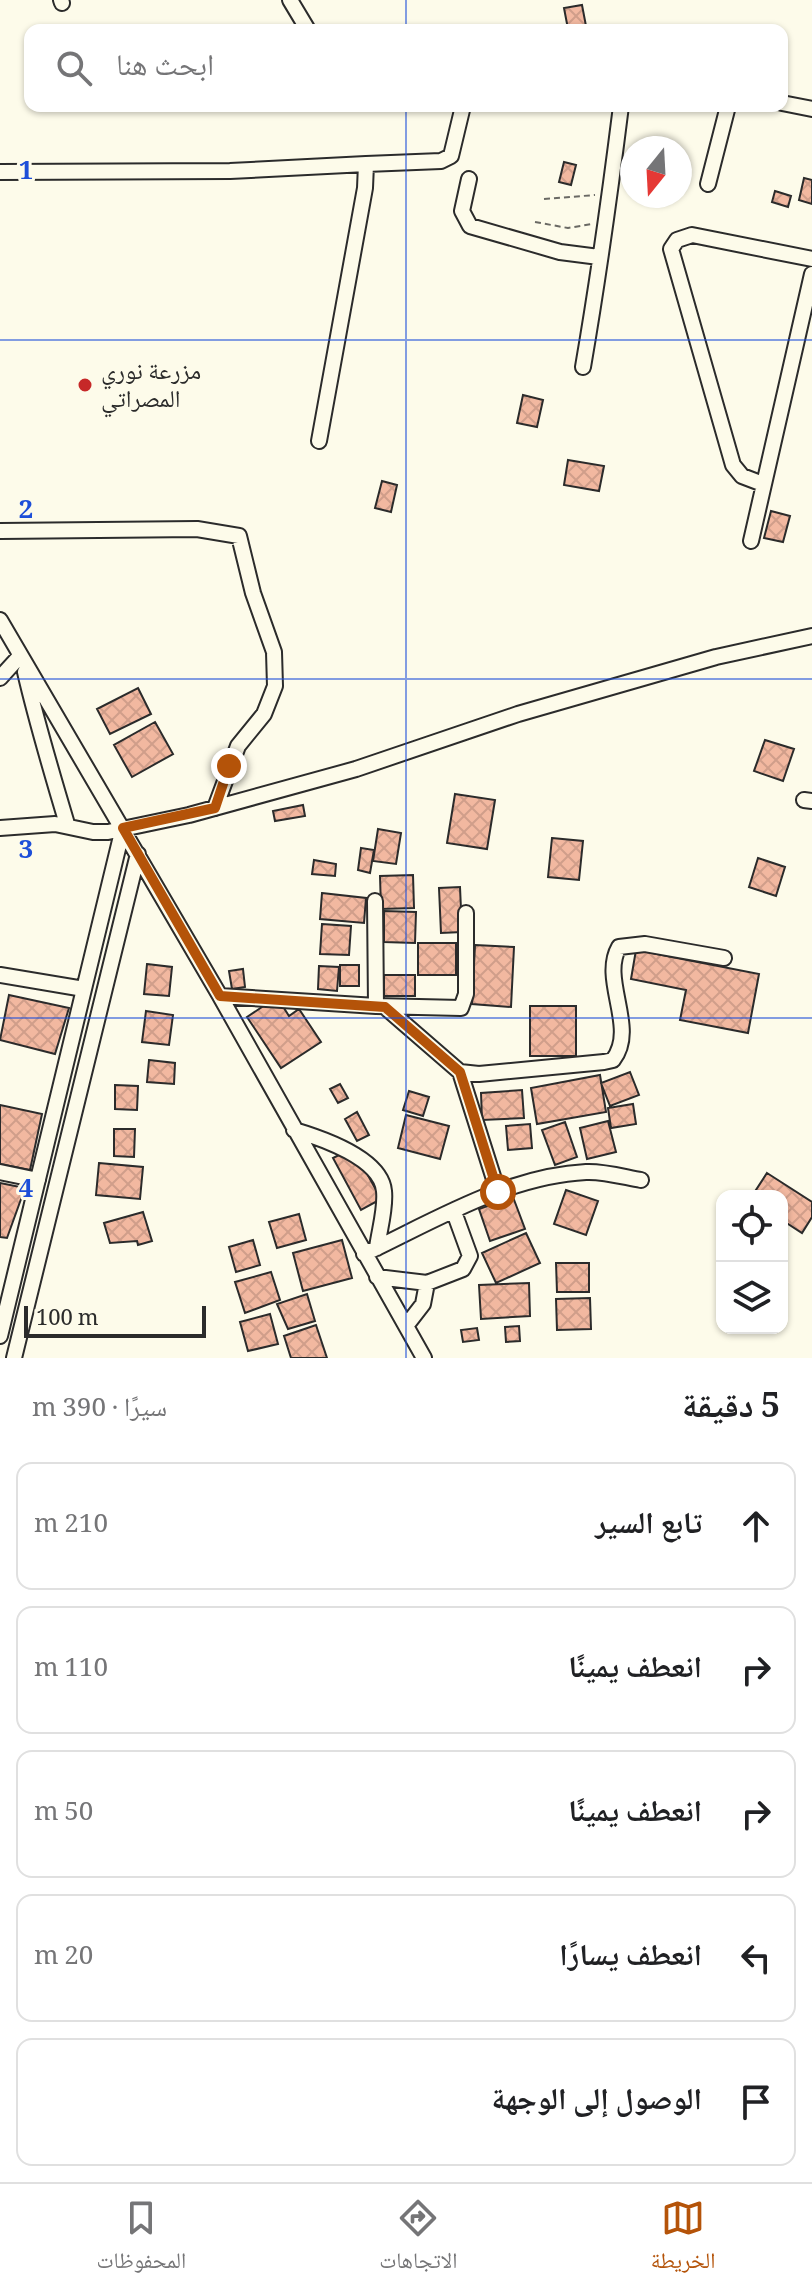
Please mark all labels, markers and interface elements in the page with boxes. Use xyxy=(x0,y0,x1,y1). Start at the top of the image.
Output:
search box xyxy=(24,24,788,112)
text: ابحث هنا xyxy=(116,43,214,94)
icon: search xyxy=(52,46,96,90)
north arrow xyxy=(620,136,692,208)
text: 1 xyxy=(19,151,33,195)
place label: مزرعة نوري المصراتي xyxy=(101,353,201,422)
marker: مزرعة نوري المصراتي xyxy=(76,376,94,394)
text: 2 xyxy=(19,490,33,534)
route end xyxy=(211,748,247,784)
text: 3 xyxy=(19,830,33,874)
text: 4 xyxy=(19,1169,34,1213)
route start xyxy=(480,1174,516,1210)
map controls xyxy=(716,1190,788,1334)
button: locate xyxy=(716,1190,788,1262)
button: layers xyxy=(716,1262,788,1334)
text: 100 m xyxy=(36,1301,99,1339)
scale bar xyxy=(24,1302,206,1338)
text: 5 دقيقة xyxy=(682,1381,780,1439)
text: سيرًا · 390 m xyxy=(32,1388,167,1432)
text: تابع السير xyxy=(595,1501,702,1552)
text: 210 m xyxy=(34,1504,108,1548)
icon: ahead xyxy=(734,1504,778,1548)
text: انعطف يمينًا xyxy=(568,1645,702,1696)
text: 110 m xyxy=(34,1648,108,1692)
icon: right xyxy=(734,1648,778,1692)
text: انعطف يمينًا xyxy=(568,1789,702,1840)
text: 50 m xyxy=(34,1792,93,1836)
icon: right xyxy=(734,1792,778,1836)
text: انعطف يسارًا xyxy=(559,1933,702,1984)
text: 20 m xyxy=(34,1936,93,1980)
icon: left xyxy=(734,1936,778,1980)
text: الوصول إلى الوجهة xyxy=(491,2077,702,2128)
icon: arrive xyxy=(734,2080,778,2124)
tab: المحفوظات xyxy=(97,2196,186,2282)
tab: الاتجاهات xyxy=(379,2196,457,2282)
tab: الخريطة xyxy=(651,2196,715,2282)

